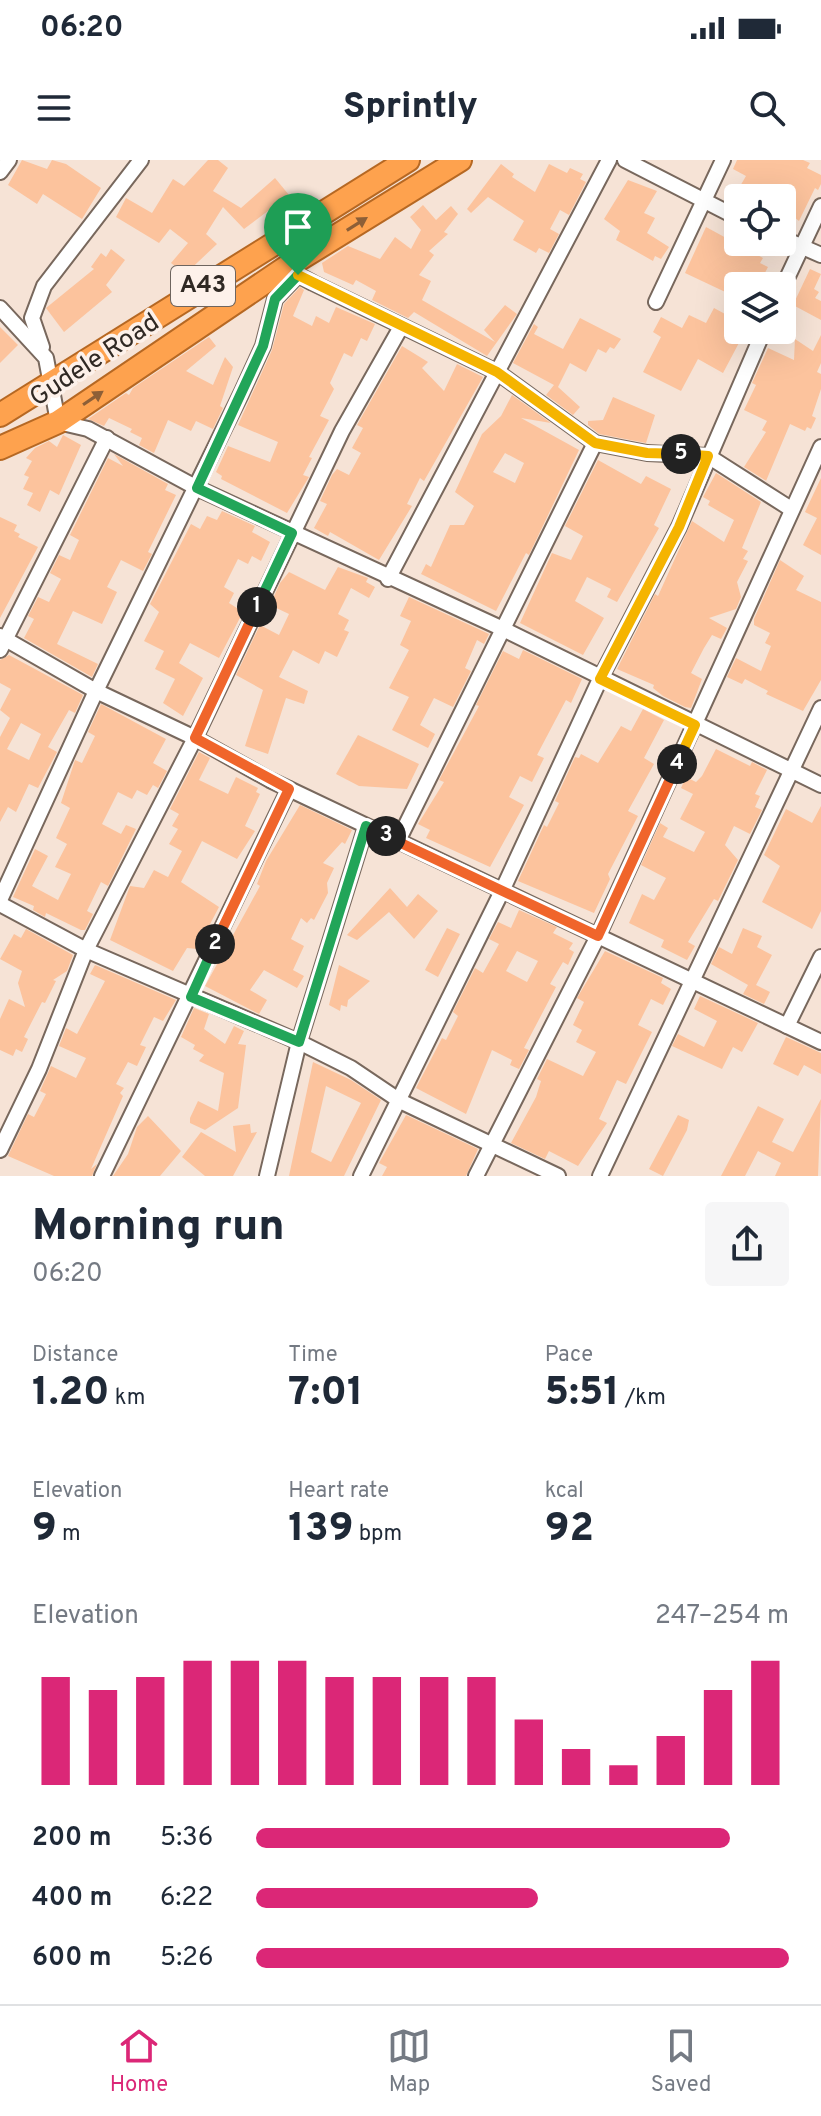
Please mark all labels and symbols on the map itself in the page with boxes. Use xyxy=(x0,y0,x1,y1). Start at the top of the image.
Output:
pin xyxy=(264,193,332,275)
one-way arrow xyxy=(346,217,368,231)
road number: A43 xyxy=(171,266,235,306)
street label: Gudele Road xyxy=(24,307,166,415)
one-way arrow xyxy=(82,391,104,406)
pin: 5 xyxy=(661,434,701,474)
pin: 1 xyxy=(237,587,277,627)
pin: 4 xyxy=(657,744,697,784)
pin: 3 xyxy=(366,816,406,856)
pin: 2 xyxy=(195,924,235,964)

